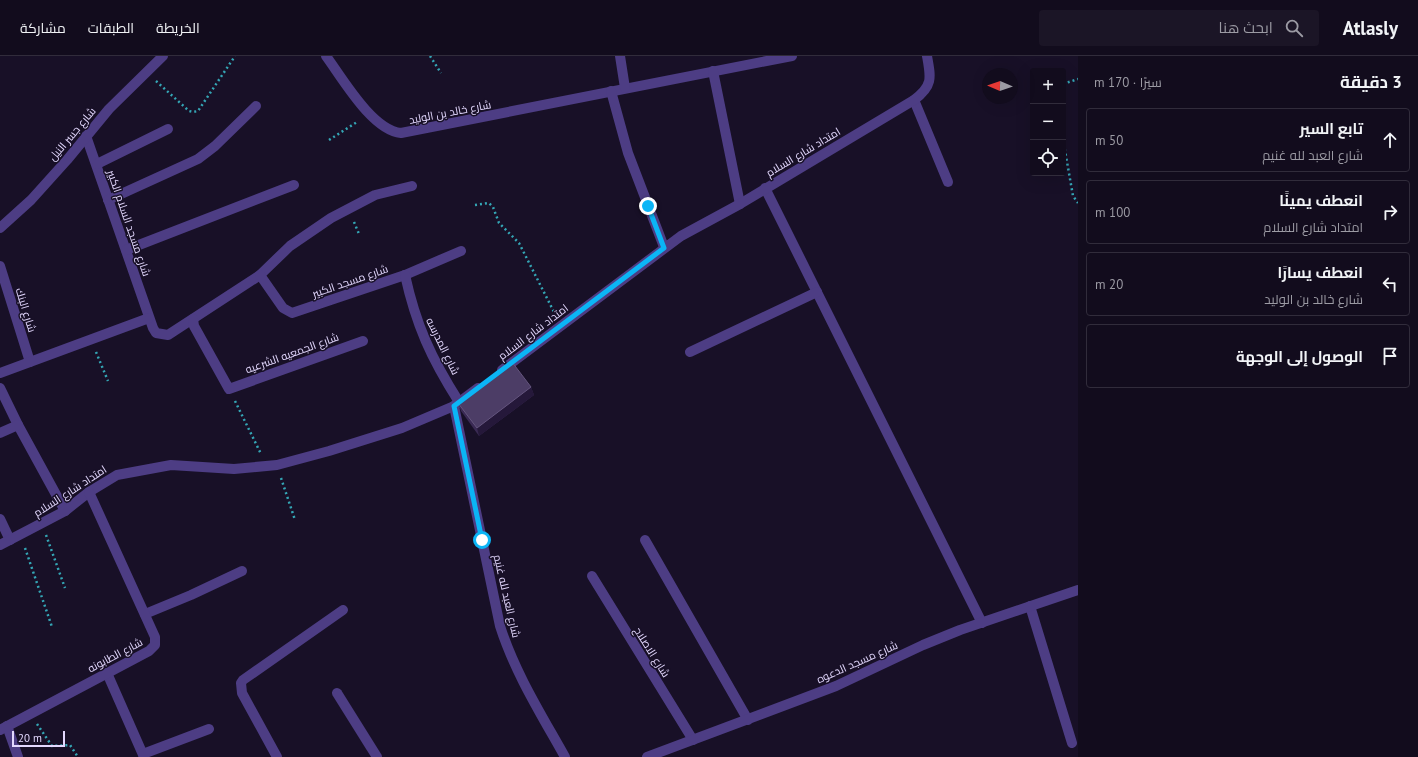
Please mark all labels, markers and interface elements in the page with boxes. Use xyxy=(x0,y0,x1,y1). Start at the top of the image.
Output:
search box xyxy=(1039,10,1319,46)
text: Atlasly xyxy=(1343,16,1398,40)
icon: search xyxy=(1283,17,1305,39)
text: ابحث هنا xyxy=(1219,18,1273,37)
text: مشاركة xyxy=(20,19,66,37)
text: الطبقات xyxy=(88,19,134,37)
text: الخريطة xyxy=(156,19,200,37)
north arrow xyxy=(982,68,1018,104)
map controls xyxy=(1030,68,1066,176)
button: + xyxy=(1030,68,1066,104)
text: 3 دقيقة xyxy=(1340,71,1402,93)
text: سيرًا · 170 m xyxy=(1094,74,1162,91)
street label: شارع خالد بن الوليد xyxy=(408,97,493,128)
street label: شارع جسر النيل xyxy=(45,104,99,164)
button: − xyxy=(1030,104,1066,140)
text: تابع السير xyxy=(1300,119,1363,138)
street label: امتداد شارع السلام xyxy=(763,124,843,181)
icon: ahead xyxy=(1379,129,1401,151)
text: 50 m xyxy=(1095,132,1123,149)
button: locate xyxy=(1030,140,1066,176)
text: شارع العبد لله غنيم xyxy=(1262,147,1363,164)
street label: شارع مسجد السلام الكبير xyxy=(103,167,154,278)
text: انعطف يمينًا xyxy=(1279,191,1363,210)
route end xyxy=(639,197,657,215)
icon: right xyxy=(1379,201,1401,223)
text: 100 m xyxy=(1095,204,1130,221)
text: امتداد شارع السلام xyxy=(1263,219,1363,236)
street label: شارع مسجد الكبير xyxy=(309,261,390,302)
text: انعطف يسارًا xyxy=(1277,263,1363,282)
icon: left xyxy=(1379,273,1401,295)
text: 20 m xyxy=(1095,276,1123,293)
street label: شارع البنك xyxy=(12,286,39,334)
text: شارع خالد بن الوليد xyxy=(1264,291,1363,308)
street label: امتداد شارع السلام xyxy=(495,301,571,364)
street label: شارع المدرسه xyxy=(422,315,463,377)
street label: شارع الجمعيه الشرعيه xyxy=(243,330,341,377)
icon: arrive xyxy=(1379,345,1401,367)
text: الوصول إلى الوجهة xyxy=(1236,347,1363,366)
street label: امتداد شارع السلام xyxy=(31,462,110,521)
route start xyxy=(473,531,491,549)
street label: شارع العبد لله غنيم xyxy=(490,553,523,639)
street label: شارع الاصلاح xyxy=(630,624,673,680)
street label: شارع الطابونه xyxy=(85,635,145,676)
street label: شارع مسجد الدعوه xyxy=(814,638,900,687)
scale bar xyxy=(12,729,65,748)
text: 20 m xyxy=(18,731,42,745)

